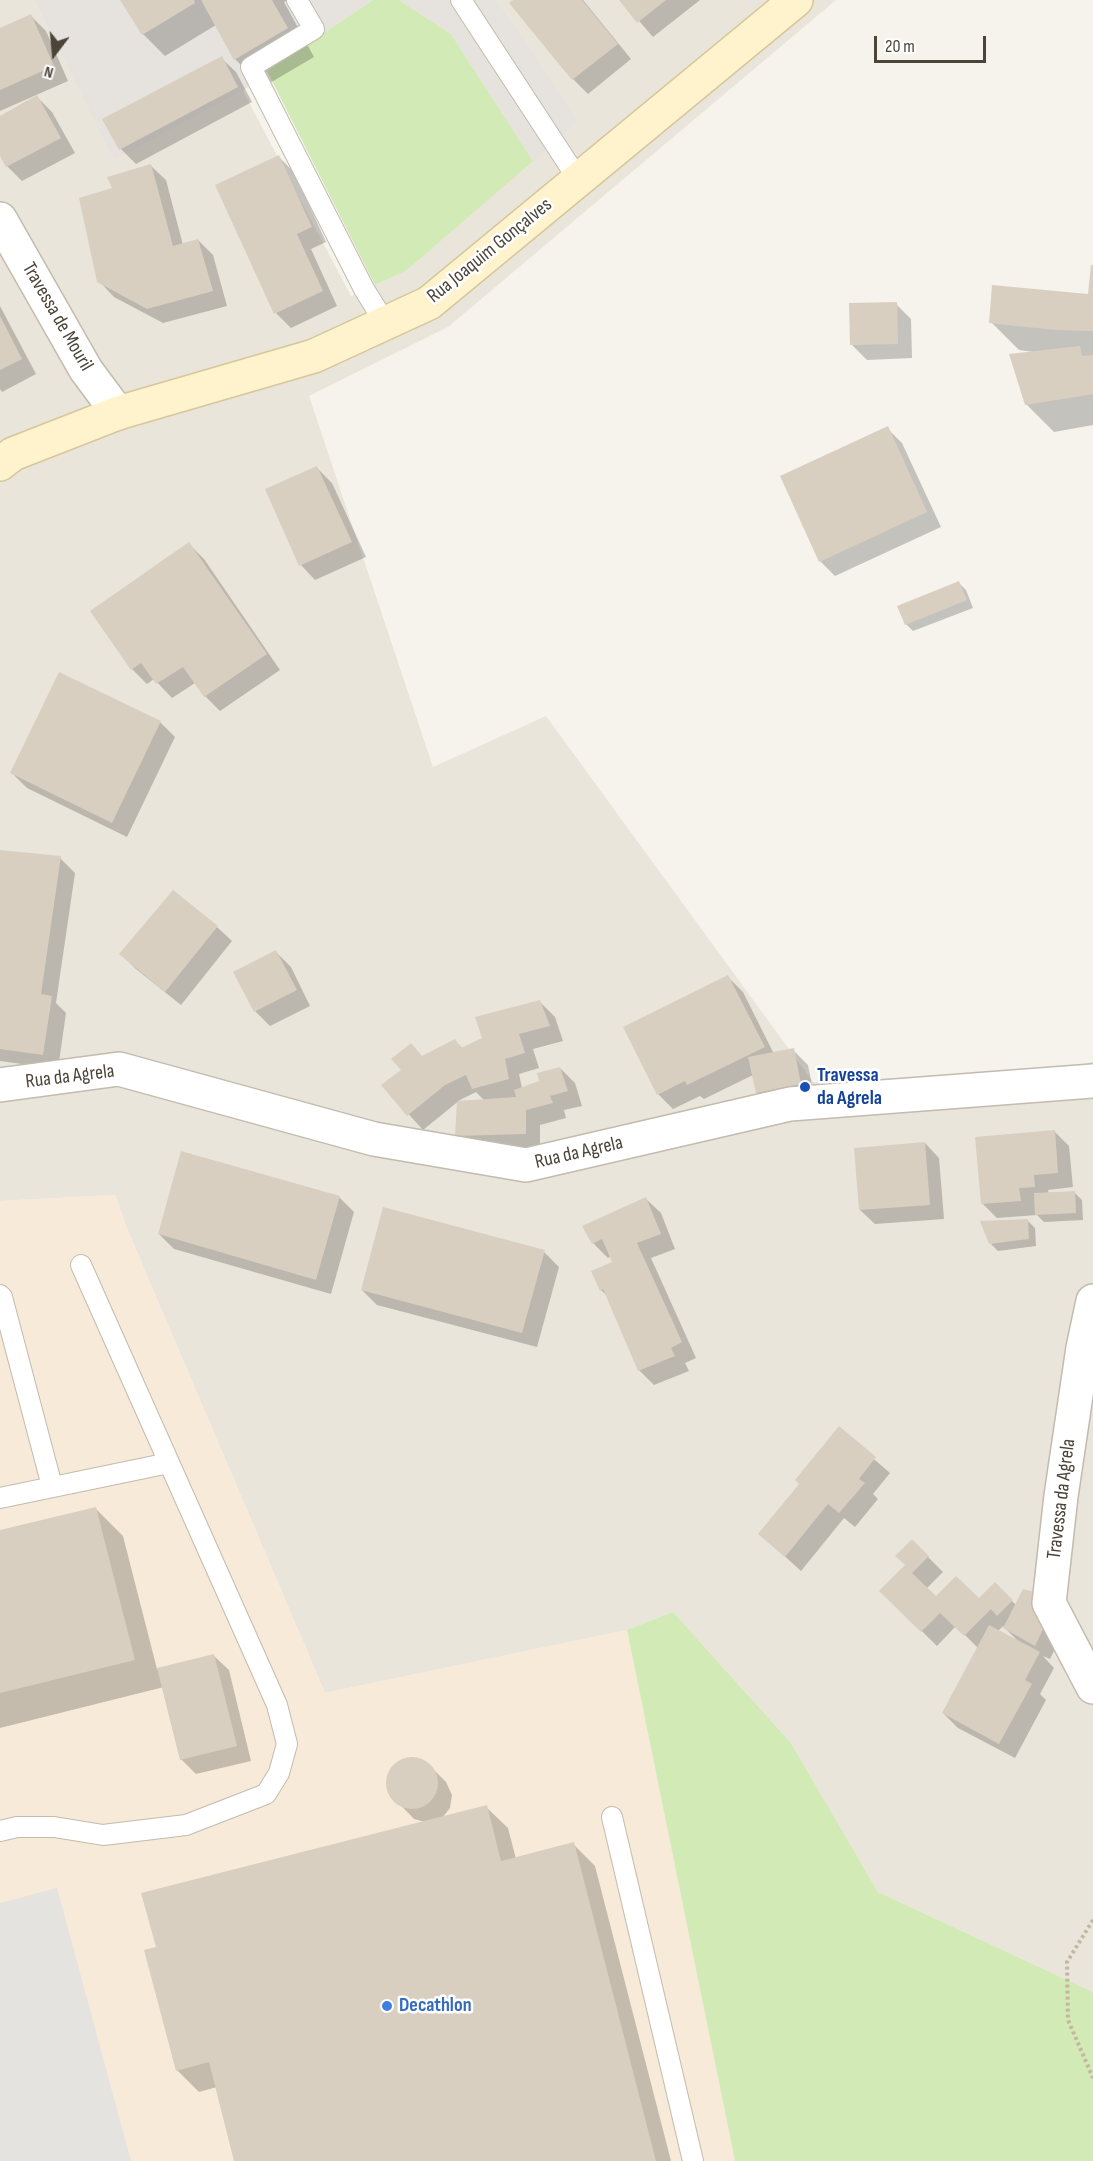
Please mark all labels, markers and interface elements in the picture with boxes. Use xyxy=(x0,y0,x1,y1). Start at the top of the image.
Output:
north arrow xyxy=(24,24,84,84)
scale bar xyxy=(877,24,990,62)
text: 20 m xyxy=(885,36,915,57)
text: N xyxy=(42,61,56,82)
street label: Rua Joaquim Gonçalves xyxy=(423,193,557,309)
street label: Travessa de Mouril xyxy=(16,258,98,376)
street label: Rua da Agrela xyxy=(24,1060,116,1094)
place label: Travessa da Agrela xyxy=(817,1064,882,1111)
marker: Travessa da Agrela xyxy=(798,1080,812,1094)
street label: Rua da Agrela xyxy=(533,1131,625,1175)
street label: Travessa da Agrela xyxy=(1043,1437,1081,1561)
place label: Decathlon xyxy=(399,1994,472,2018)
marker: Decathlon xyxy=(380,1999,394,2013)

